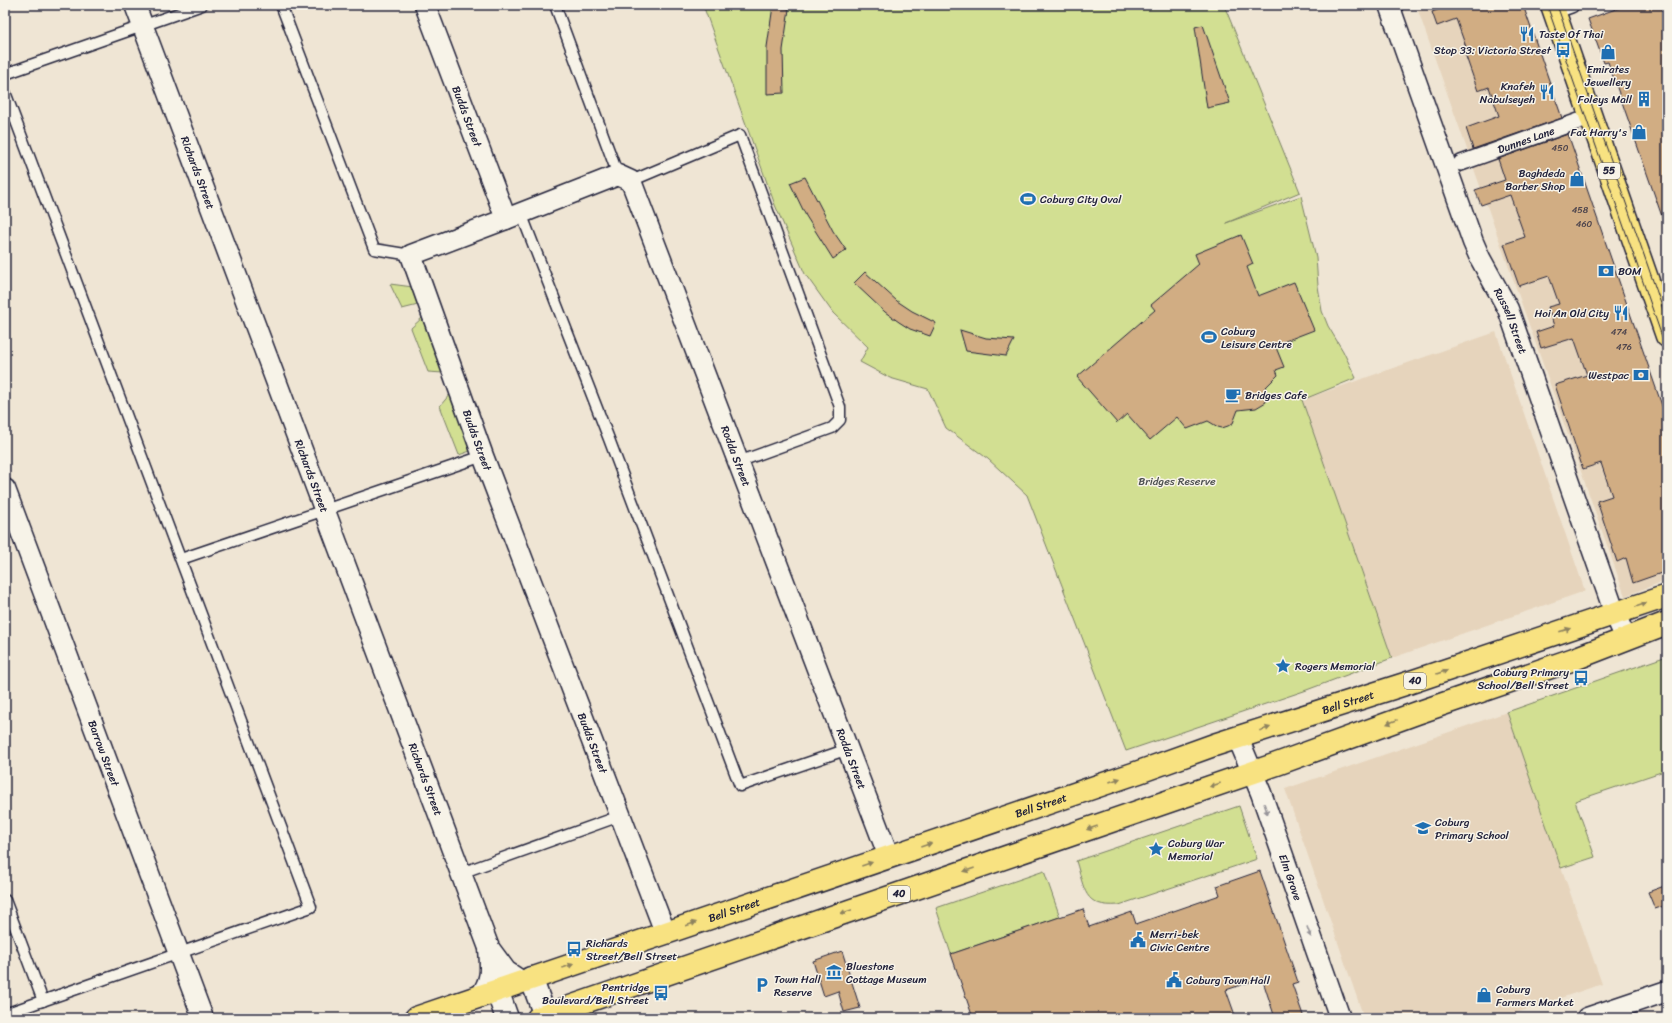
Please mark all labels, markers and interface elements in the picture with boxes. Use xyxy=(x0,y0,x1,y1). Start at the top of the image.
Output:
restaurant icon: Taste Of Thai xyxy=(1518,25,1536,43)
place label: Taste Of Thai xyxy=(1539,25,1604,44)
place label: Stop 33: Victoria Street xyxy=(1434,41,1552,60)
bus stop icon: Stop 33: Victoria Street xyxy=(1554,41,1572,59)
shop icon: Emirates Jewellery xyxy=(1599,43,1617,61)
place label: Emirates Jewellery xyxy=(1584,60,1631,92)
place label: Knafeh Nabulseyeh xyxy=(1480,77,1535,109)
street label: Budds Street xyxy=(447,83,488,150)
restaurant icon: Knafeh Nabulseyeh xyxy=(1538,83,1556,101)
place label: Foleys Mall xyxy=(1578,90,1633,109)
building icon: Foleys Mall xyxy=(1635,90,1653,108)
street label: Dunnes Lane xyxy=(1495,121,1558,159)
place label: Fat Harry's xyxy=(1571,123,1628,142)
shop icon: Fat Harry's xyxy=(1630,123,1648,141)
street label: Richards Street xyxy=(176,133,220,212)
house number: 450 xyxy=(1552,140,1569,156)
road number: 55 xyxy=(1598,163,1620,179)
place label: Baghdeda Barber Shop xyxy=(1505,164,1565,196)
shop icon: Baghdeda Barber Shop xyxy=(1568,170,1586,188)
sports icon: Coburg City Oval xyxy=(1019,190,1037,208)
place label: Coburg City Oval xyxy=(1040,190,1122,209)
house number: 458 xyxy=(1572,202,1589,218)
house number: 460 xyxy=(1576,216,1593,232)
bank icon: BOM xyxy=(1597,262,1615,280)
place label: BOM xyxy=(1618,262,1642,281)
street label: Russell Street xyxy=(1489,284,1533,357)
place label: Hoi An Old City xyxy=(1534,304,1609,323)
restaurant icon: Hoi An Old City xyxy=(1612,304,1630,322)
place label: Coburg Leisure Centre xyxy=(1221,322,1293,354)
house number: 474 xyxy=(1611,324,1628,340)
sports icon: Coburg Leisure Centre xyxy=(1200,328,1218,346)
house number: 476 xyxy=(1616,339,1632,355)
place label: Westpac xyxy=(1588,366,1630,385)
bank icon: Westpac xyxy=(1632,366,1650,384)
cafe icon: Bridges Cafe xyxy=(1224,386,1242,404)
place label: Bridges Cafe xyxy=(1245,386,1308,405)
street label: Budds Street xyxy=(458,407,497,474)
street label: Rodda Street xyxy=(716,423,756,489)
street label: Richards Street xyxy=(289,437,334,515)
park label: Bridges Reserve xyxy=(1138,472,1216,491)
one-way arrow xyxy=(1636,601,1648,607)
one-way arrow xyxy=(1560,627,1572,633)
place icon: Rogers Memorial xyxy=(1274,657,1292,675)
place label: Rogers Memorial xyxy=(1295,657,1376,676)
place label: Coburg Primary School/Bell Street xyxy=(1477,663,1569,695)
one-way arrow xyxy=(1436,668,1448,674)
bus stop icon: Coburg Primary School/Bell Street xyxy=(1572,669,1590,687)
road number: 40 xyxy=(1404,673,1426,689)
street label: Bell Street xyxy=(1319,685,1377,719)
street label: Budds Street xyxy=(572,710,613,777)
street label: Barrow Street xyxy=(83,717,125,789)
one-way arrow xyxy=(1385,720,1397,726)
street label: Rodda Street xyxy=(831,725,872,792)
one-way arrow xyxy=(1260,726,1272,732)
street label: Richards Street xyxy=(403,740,448,819)
one-way arrow xyxy=(1109,777,1121,783)
one-way arrow xyxy=(1209,783,1221,789)
street label: Bell Street xyxy=(1012,788,1070,823)
one-way arrow xyxy=(1263,803,1269,815)
place label: Coburg Primary School xyxy=(1435,813,1510,845)
school or university icon: Coburg Primary School xyxy=(1414,819,1432,837)
one-way arrow xyxy=(1086,825,1098,831)
place label: Coburg War Memorial xyxy=(1168,834,1225,866)
place icon: Coburg War Memorial xyxy=(1147,840,1165,858)
one-way arrow xyxy=(920,841,932,847)
street label: Elm Grove xyxy=(1274,851,1308,904)
one-way arrow xyxy=(862,861,874,867)
one-way arrow xyxy=(963,867,975,873)
road number: 40 xyxy=(888,886,910,902)
street label: Bell Street xyxy=(706,892,763,927)
one-way arrow xyxy=(840,909,852,915)
one-way arrow xyxy=(685,920,697,926)
place label: Merri-bek Civic Centre xyxy=(1150,925,1210,957)
one-way arrow xyxy=(1306,926,1312,938)
public building icon: Merri-bek Civic Centre xyxy=(1129,931,1147,949)
place label: Richards Street/Bell Street xyxy=(586,934,677,966)
bus stop icon: Richards Street/Bell Street xyxy=(565,940,583,958)
place label: Bluestone Cottage Museum xyxy=(846,957,927,989)
one-way arrow xyxy=(562,962,574,968)
museum icon: Bluestone Cottage Museum xyxy=(825,963,843,981)
place label: Town Hall Reserve xyxy=(774,970,822,1002)
public building icon: Coburg Town Hall xyxy=(1165,971,1183,989)
place label: Coburg Town Hall xyxy=(1186,971,1271,990)
parking icon: Town Hall Reserve xyxy=(753,976,771,994)
place label: Pentridge Boulevard/Bell Street xyxy=(542,978,650,1010)
place label: Coburg Farmers Market xyxy=(1496,980,1574,1012)
bus stop icon: Pentridge Boulevard/Bell Street xyxy=(652,984,670,1002)
shop icon: Coburg Farmers Market xyxy=(1475,986,1493,1004)

